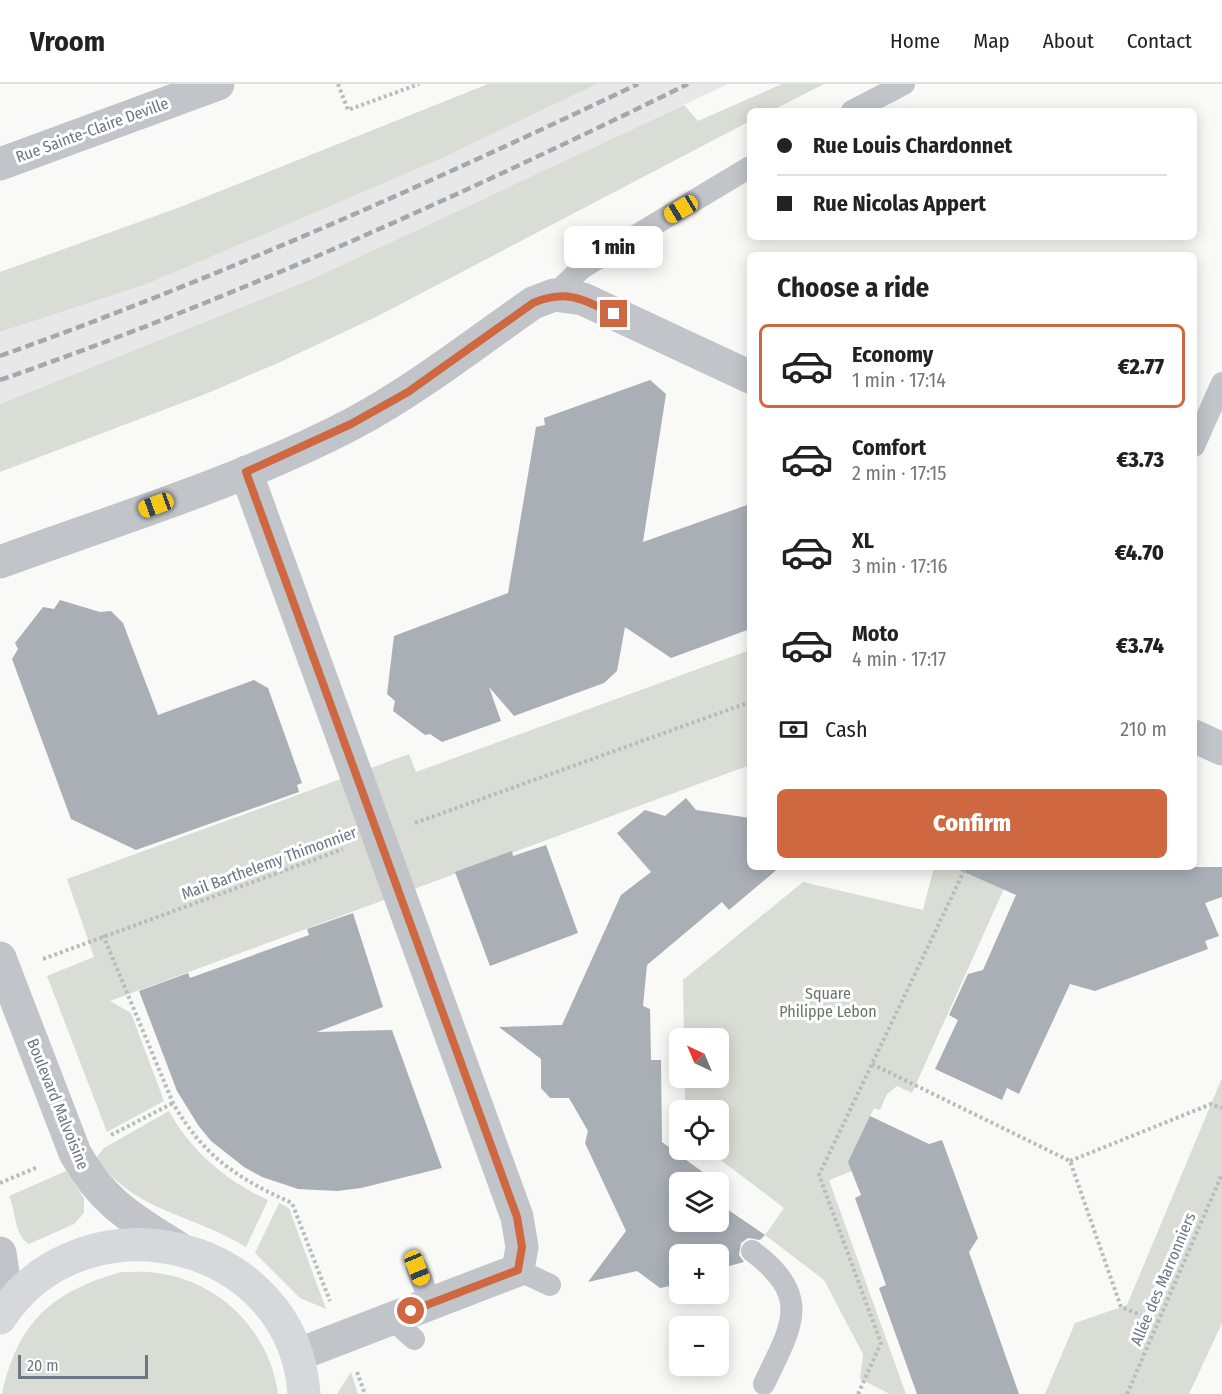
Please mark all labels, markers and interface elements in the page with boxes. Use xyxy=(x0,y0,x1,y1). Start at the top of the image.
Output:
text: Vroom xyxy=(30,25,105,58)
text: Home xyxy=(890,28,940,54)
text: Map xyxy=(973,28,1010,54)
text: About xyxy=(1043,28,1094,54)
text: Contact xyxy=(1127,28,1192,54)
street label: Rue Sainte-Claire Deville xyxy=(13,93,171,166)
text: Rue Louis Chardonnet xyxy=(813,132,1012,159)
text: Rue Nicolas Appert xyxy=(813,190,986,217)
car xyxy=(661,192,701,226)
callout: 1 min xyxy=(564,227,664,269)
text: 1 min xyxy=(592,235,635,259)
text: Choose a ride xyxy=(777,272,929,304)
route end xyxy=(600,300,627,327)
icon: car xyxy=(780,339,834,393)
text: Economy xyxy=(852,341,933,368)
text: €2.77 xyxy=(1118,353,1164,380)
text: 1 min · 17:14 xyxy=(852,368,946,392)
icon: car xyxy=(780,432,834,486)
text: Comfort xyxy=(852,434,926,461)
text: €3.73 xyxy=(1116,446,1164,473)
text: 2 min · 17:15 xyxy=(852,461,946,485)
car xyxy=(136,490,176,520)
icon: car xyxy=(780,525,834,579)
text: XL xyxy=(852,527,874,554)
text: €4.70 xyxy=(1115,539,1164,566)
text: 3 min · 17:16 xyxy=(852,554,947,578)
icon: car xyxy=(780,618,834,672)
text: Moto xyxy=(852,620,899,647)
text: €3.74 xyxy=(1116,632,1164,659)
text: 4 min · 17:17 xyxy=(852,647,946,671)
icon: cash xyxy=(777,713,810,746)
text: Cash xyxy=(825,716,868,743)
text: 210 m xyxy=(1120,717,1167,741)
button: Confirm xyxy=(777,789,1167,858)
street label: Mail Barthelemy Thimonnier xyxy=(179,822,360,904)
park label: Square Philippe Lebon xyxy=(779,984,877,1021)
north arrow xyxy=(669,1028,729,1088)
map controls xyxy=(669,1028,729,1376)
street label: Boulevard Malvoisine xyxy=(23,1036,93,1172)
button: locate xyxy=(669,1100,729,1160)
button: layers xyxy=(669,1172,729,1232)
street label: Allée des Marronniers xyxy=(1126,1209,1200,1348)
button: + xyxy=(669,1244,729,1304)
car xyxy=(402,1248,432,1288)
route start xyxy=(397,1297,424,1324)
button: − xyxy=(669,1316,729,1376)
scale bar xyxy=(18,1352,148,1380)
text: 20 m xyxy=(27,1356,58,1375)

